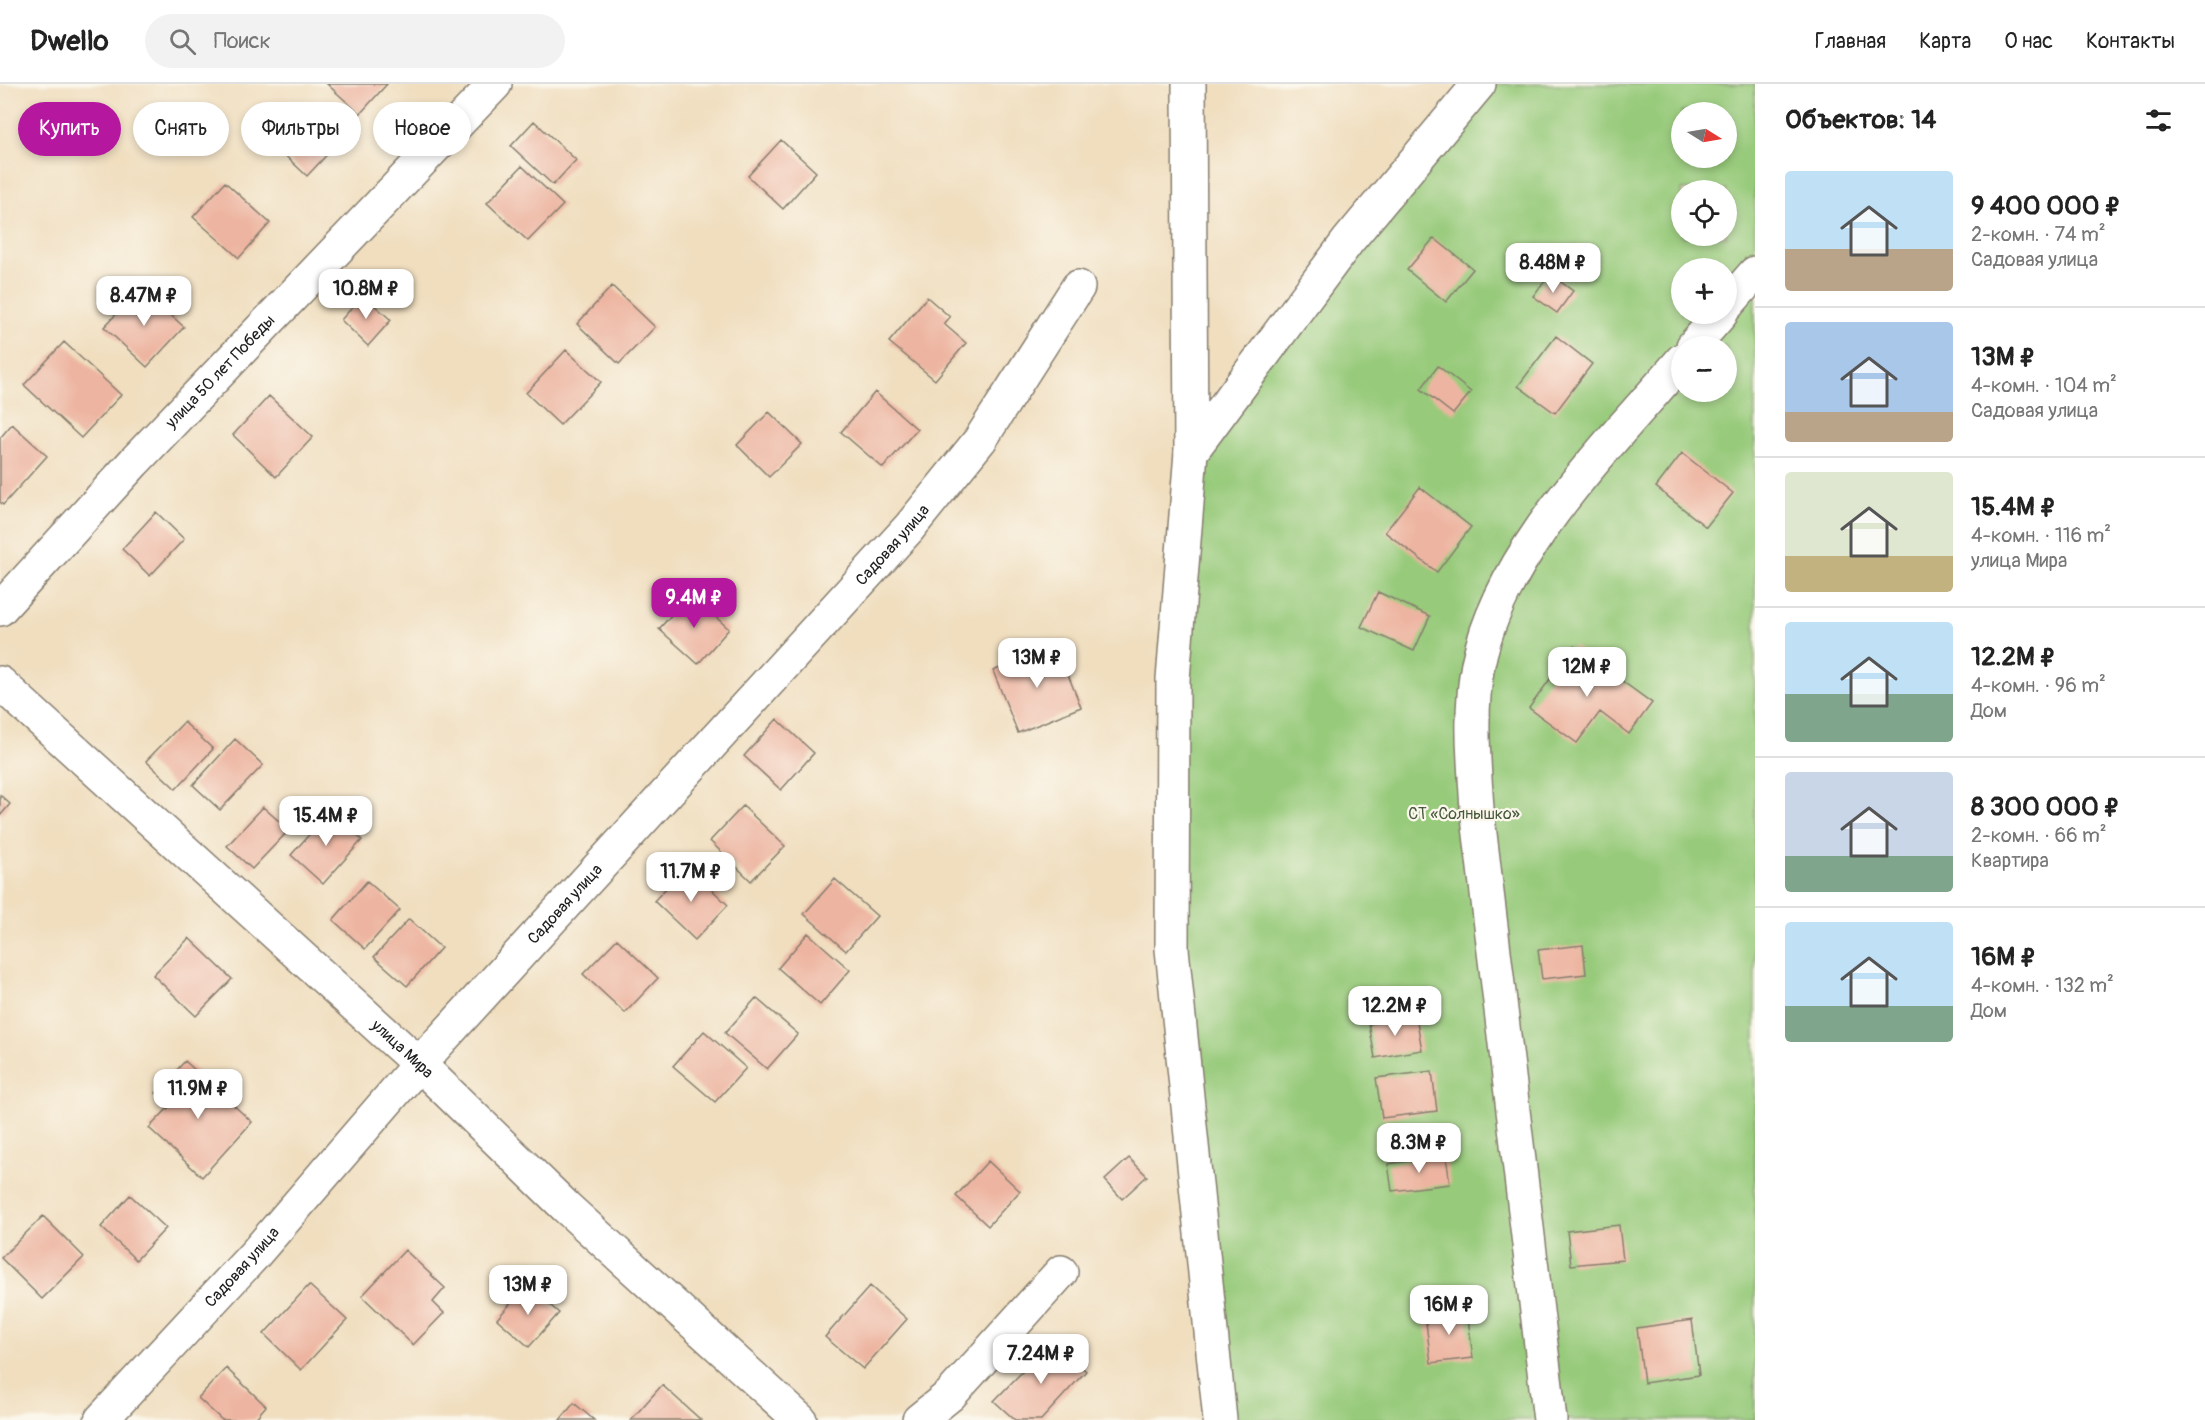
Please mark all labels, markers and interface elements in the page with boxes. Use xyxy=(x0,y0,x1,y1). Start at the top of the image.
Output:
search box xyxy=(145,14,565,68)
text: Dwello xyxy=(30,24,109,59)
icon: search xyxy=(166,25,199,58)
text: Поиск xyxy=(214,27,271,55)
text: Главная xyxy=(1815,28,1886,55)
text: Карта xyxy=(1919,28,1971,55)
text: О нас xyxy=(2004,28,2053,55)
text: Контакты xyxy=(2086,28,2175,55)
chip: Купить xyxy=(18,102,121,156)
chip: Снять xyxy=(133,102,229,156)
chip: Фильтры xyxy=(241,102,361,156)
chip: Новое xyxy=(373,102,471,156)
north arrow xyxy=(1671,102,1737,168)
map controls xyxy=(1671,102,1737,402)
text: Объектов: 14 xyxy=(1785,104,1936,136)
icon: filters xyxy=(2142,104,2175,137)
button: locate xyxy=(1671,180,1737,246)
text: 9 400 000 ₽ xyxy=(1971,190,2121,222)
icon: home xyxy=(1833,195,1905,267)
text: 2-комн. · 74 m² xyxy=(1971,222,2106,247)
pin: 8.48M ₽ xyxy=(1498,243,1608,294)
text: Садовая улица xyxy=(1971,247,2098,272)
text: 8.48M ₽ xyxy=(1520,250,1586,275)
button: + xyxy=(1671,258,1737,324)
pin: 10.8M ₽ xyxy=(311,269,421,320)
pin: 8.47M ₽ xyxy=(89,276,199,327)
text: 10.8M ₽ xyxy=(333,276,399,301)
text: 8.47M ₽ xyxy=(110,283,178,308)
street label: улица 50 лет Победы xyxy=(161,311,279,433)
button: − xyxy=(1671,336,1737,402)
text: 13M ₽ xyxy=(1971,341,2036,373)
icon: home xyxy=(1833,346,1905,418)
text: 4-комн. · 104 m² xyxy=(1971,373,2117,398)
text: Садовая улица xyxy=(1971,398,2098,423)
text: 15.4M ₽ xyxy=(1971,491,2056,523)
icon: home xyxy=(1833,496,1905,568)
street label: Садовая улица xyxy=(851,501,934,590)
text: 4-комн. · 116 m² xyxy=(1971,523,2111,548)
text: улица Мира xyxy=(1971,548,2067,573)
pin: 9.4M ₽ xyxy=(645,578,743,629)
text: 9.4M ₽ xyxy=(665,585,723,610)
pin: 13M ₽ xyxy=(995,638,1079,689)
text: 12.2M ₽ xyxy=(1971,641,2056,673)
text: 13M ₽ xyxy=(1012,645,1062,670)
icon: home xyxy=(1833,646,1905,718)
pin: 12M ₽ xyxy=(1545,647,1629,698)
text: 12M ₽ xyxy=(1562,654,1612,679)
text: 4-комн. · 96 m² xyxy=(1971,673,2106,698)
text: Дом xyxy=(1971,698,2007,723)
text: 8 300 000 ₽ xyxy=(1971,791,2120,823)
pin: 15.4M ₽ xyxy=(271,796,381,847)
icon: home xyxy=(1833,796,1905,868)
text: 15.4M ₽ xyxy=(293,803,359,828)
park label: СТ «Солнышко» xyxy=(1408,804,1520,824)
text: 2-комн. · 66 m² xyxy=(1971,823,2107,848)
text: Квартира xyxy=(1971,848,2049,873)
pin: 11.7M ₽ xyxy=(636,852,746,903)
text: 11.7M ₽ xyxy=(660,859,722,884)
street label: Садовая улица xyxy=(523,860,607,948)
text: 16M ₽ xyxy=(1971,941,2036,973)
icon: home xyxy=(1833,946,1905,1018)
text: 4-комн. · 132 m² xyxy=(1971,973,2114,998)
pin: 12.2M ₽ xyxy=(1340,986,1450,1037)
text: 12.2M ₽ xyxy=(1362,993,1428,1018)
text: Дом xyxy=(1971,998,2007,1023)
street label: улица Мира xyxy=(367,1015,438,1082)
pin: 11.9M ₽ xyxy=(143,1069,253,1120)
text: 11.9M ₽ xyxy=(167,1076,229,1101)
pin: 8.3M ₽ xyxy=(1370,1123,1468,1174)
text: 8.3M ₽ xyxy=(1391,1130,1447,1155)
street label: Садовая улица xyxy=(201,1223,284,1312)
pin: 13M ₽ xyxy=(486,1265,570,1316)
text: 13M ₽ xyxy=(503,1272,553,1297)
pin: 16M ₽ xyxy=(1407,1285,1491,1336)
text: 16M ₽ xyxy=(1424,1292,1474,1317)
pin: 7.24M ₽ xyxy=(986,1334,1096,1385)
text: 7.24M ₽ xyxy=(1007,1341,1075,1366)

